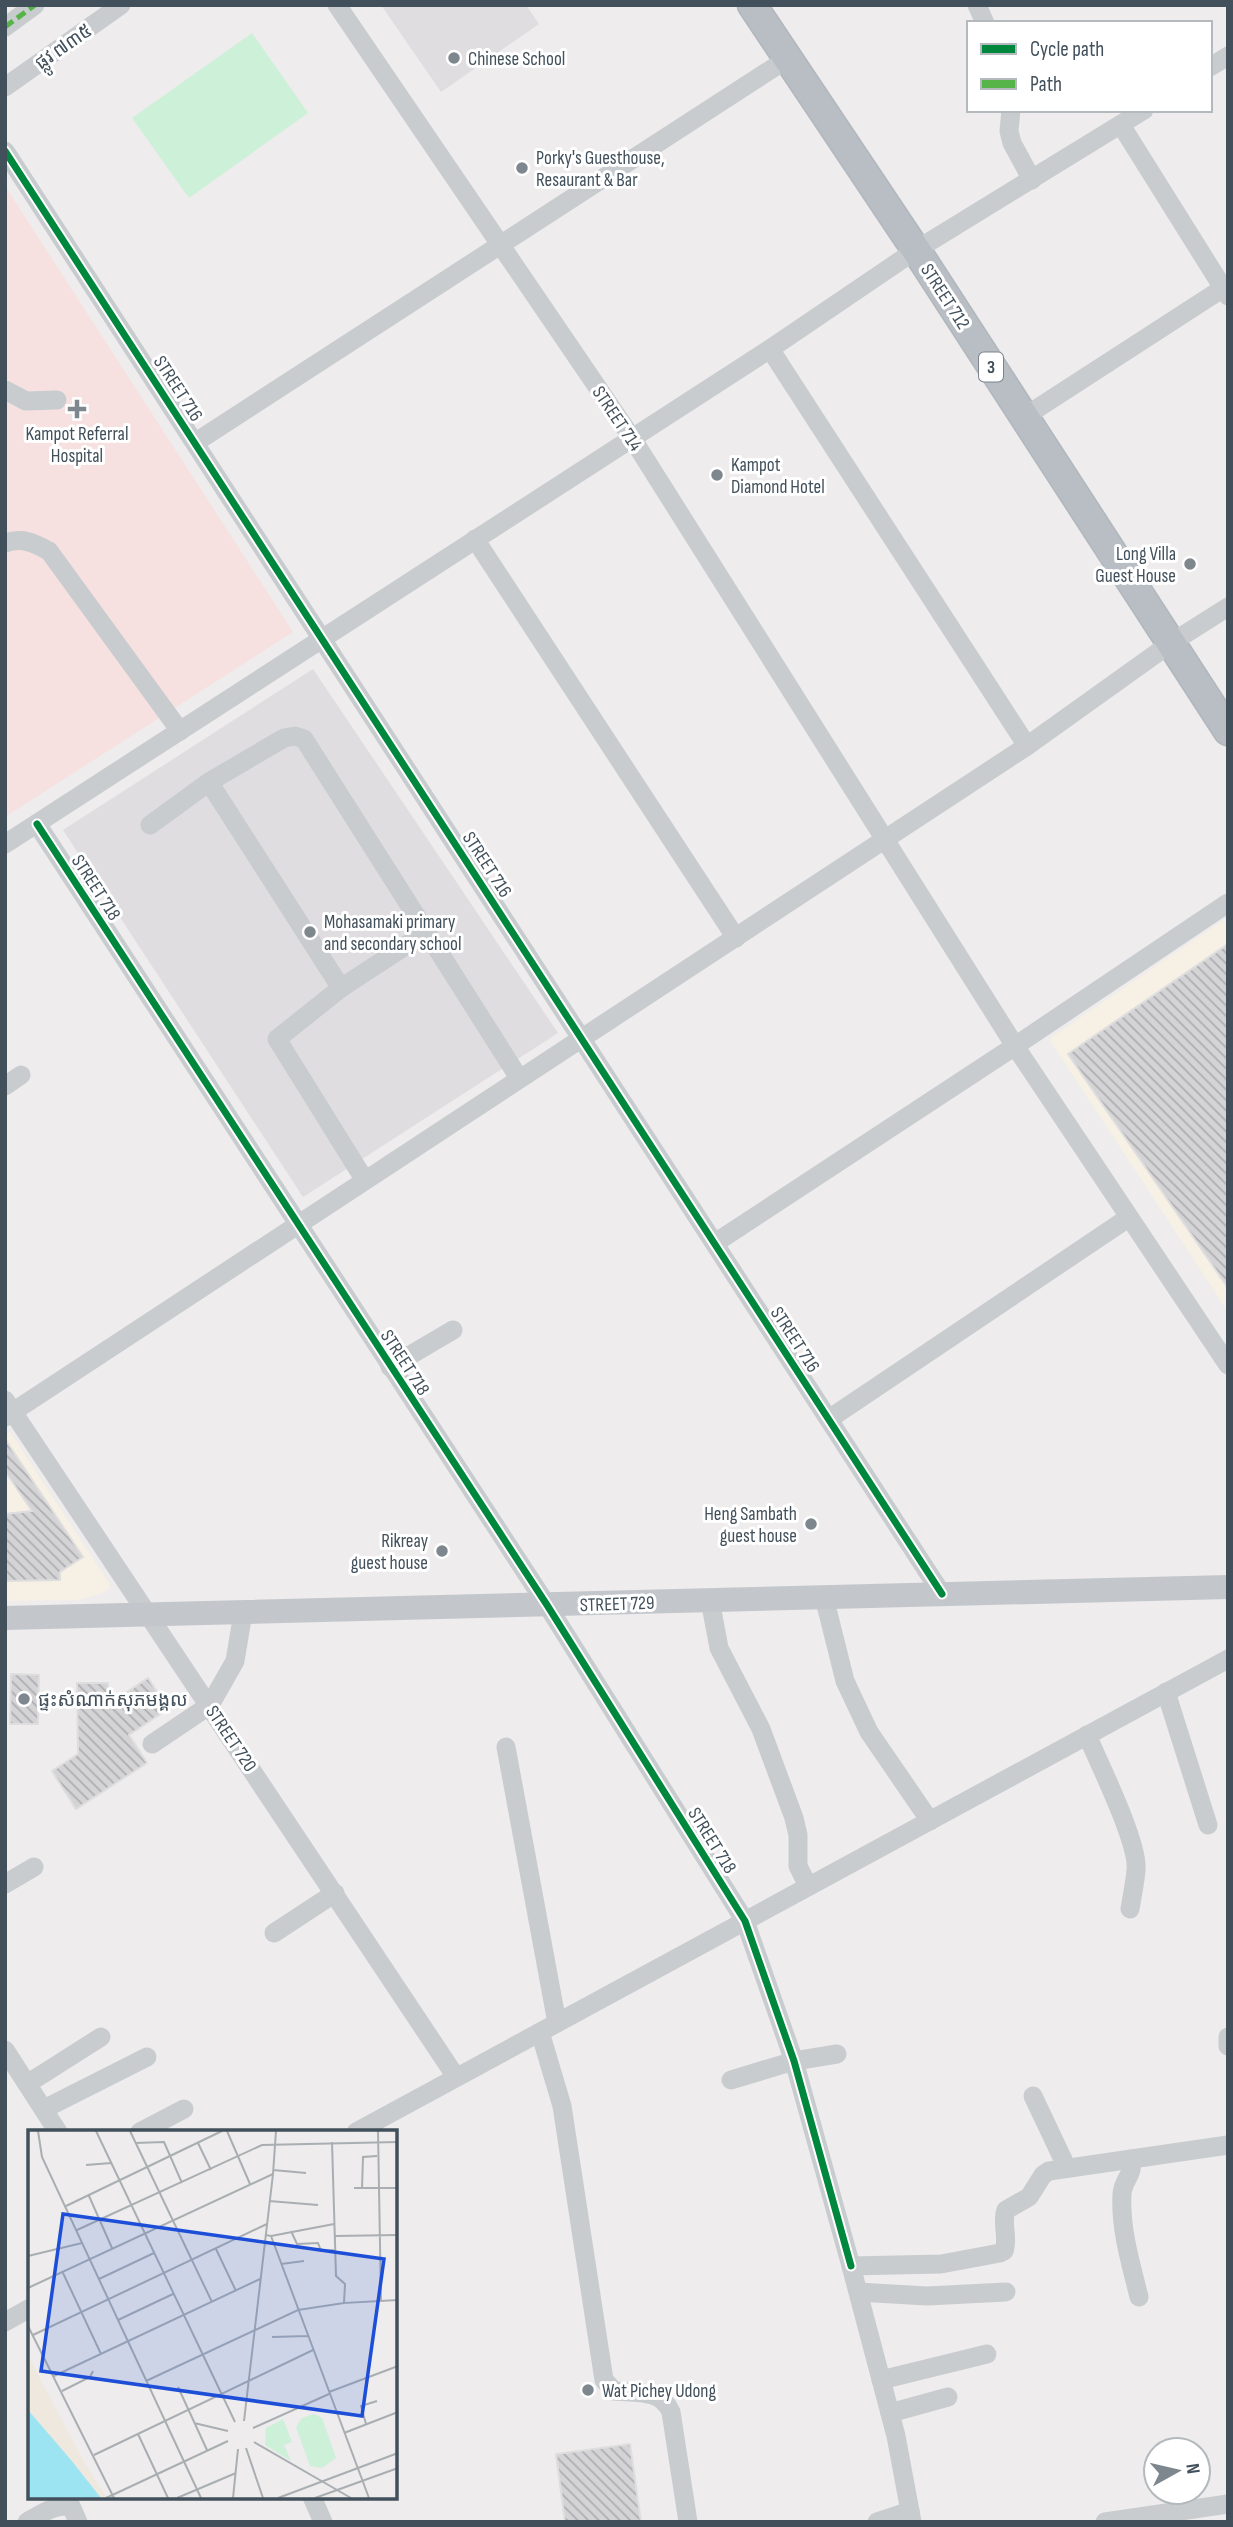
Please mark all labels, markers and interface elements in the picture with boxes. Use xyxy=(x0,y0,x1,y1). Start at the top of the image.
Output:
street label: ផ្លូវ ៧៣៥ xyxy=(31,19,100,79)
legend xyxy=(967,21,1212,112)
text: Cycle path xyxy=(1030,37,1104,62)
place label: Chinese School xyxy=(468,48,565,71)
marker: Chinese School xyxy=(446,50,462,66)
text: Path xyxy=(1030,72,1062,97)
place label: Porky's Guesthouse, Resaurant & Bar xyxy=(536,147,665,192)
marker: Porky's Guesthouse, Resaurant & Bar xyxy=(514,160,530,176)
street label: STREET 712 xyxy=(915,260,974,334)
street label: STREET 716 xyxy=(148,352,207,426)
road number: 3 xyxy=(979,352,1003,382)
street label: STREET 714 xyxy=(587,382,647,456)
marker: Kampot Referral Hospital xyxy=(67,399,87,419)
place label: Kampot Referral Hospital xyxy=(26,423,128,468)
place label: Kampot Diamond Hotel xyxy=(731,454,825,499)
marker: Kampot Diamond Hotel xyxy=(709,467,725,483)
place label: Long Villa Guest House xyxy=(1095,543,1176,588)
marker: Long Villa Guest House xyxy=(1182,556,1198,572)
street label: STREET 716 xyxy=(457,828,516,902)
street label: STREET 718 xyxy=(66,851,125,925)
place label: Mohasamaki primary and secondary school xyxy=(324,911,461,956)
marker: Mohasamaki primary and secondary school xyxy=(302,924,318,940)
street label: STREET 716 xyxy=(765,1303,824,1377)
street label: STREET 718 xyxy=(375,1326,434,1400)
place label: Heng Sambath guest house xyxy=(704,1503,797,1548)
marker: Heng Sambath guest house xyxy=(803,1516,819,1532)
place label: Rikreay guest house xyxy=(351,1530,429,1575)
marker: Rikreay guest house xyxy=(434,1543,450,1559)
street label: STREET 729 xyxy=(579,1592,655,1617)
place label: ផ្ទះសំណាក់សុភមង្គល xyxy=(38,1689,188,1712)
marker: ផ្ទះសំណាក់សុភមង្គល xyxy=(16,1691,32,1707)
street label: STREET 720 xyxy=(200,1701,261,1776)
street label: STREET 718 xyxy=(682,1804,741,1878)
inset map xyxy=(28,2130,397,2499)
place label: Wat Pichey Udong xyxy=(602,2380,716,2403)
marker: Wat Pichey Udong xyxy=(580,2382,596,2398)
north arrow xyxy=(1142,2436,1212,2506)
text: N xyxy=(1180,2462,1204,2475)

